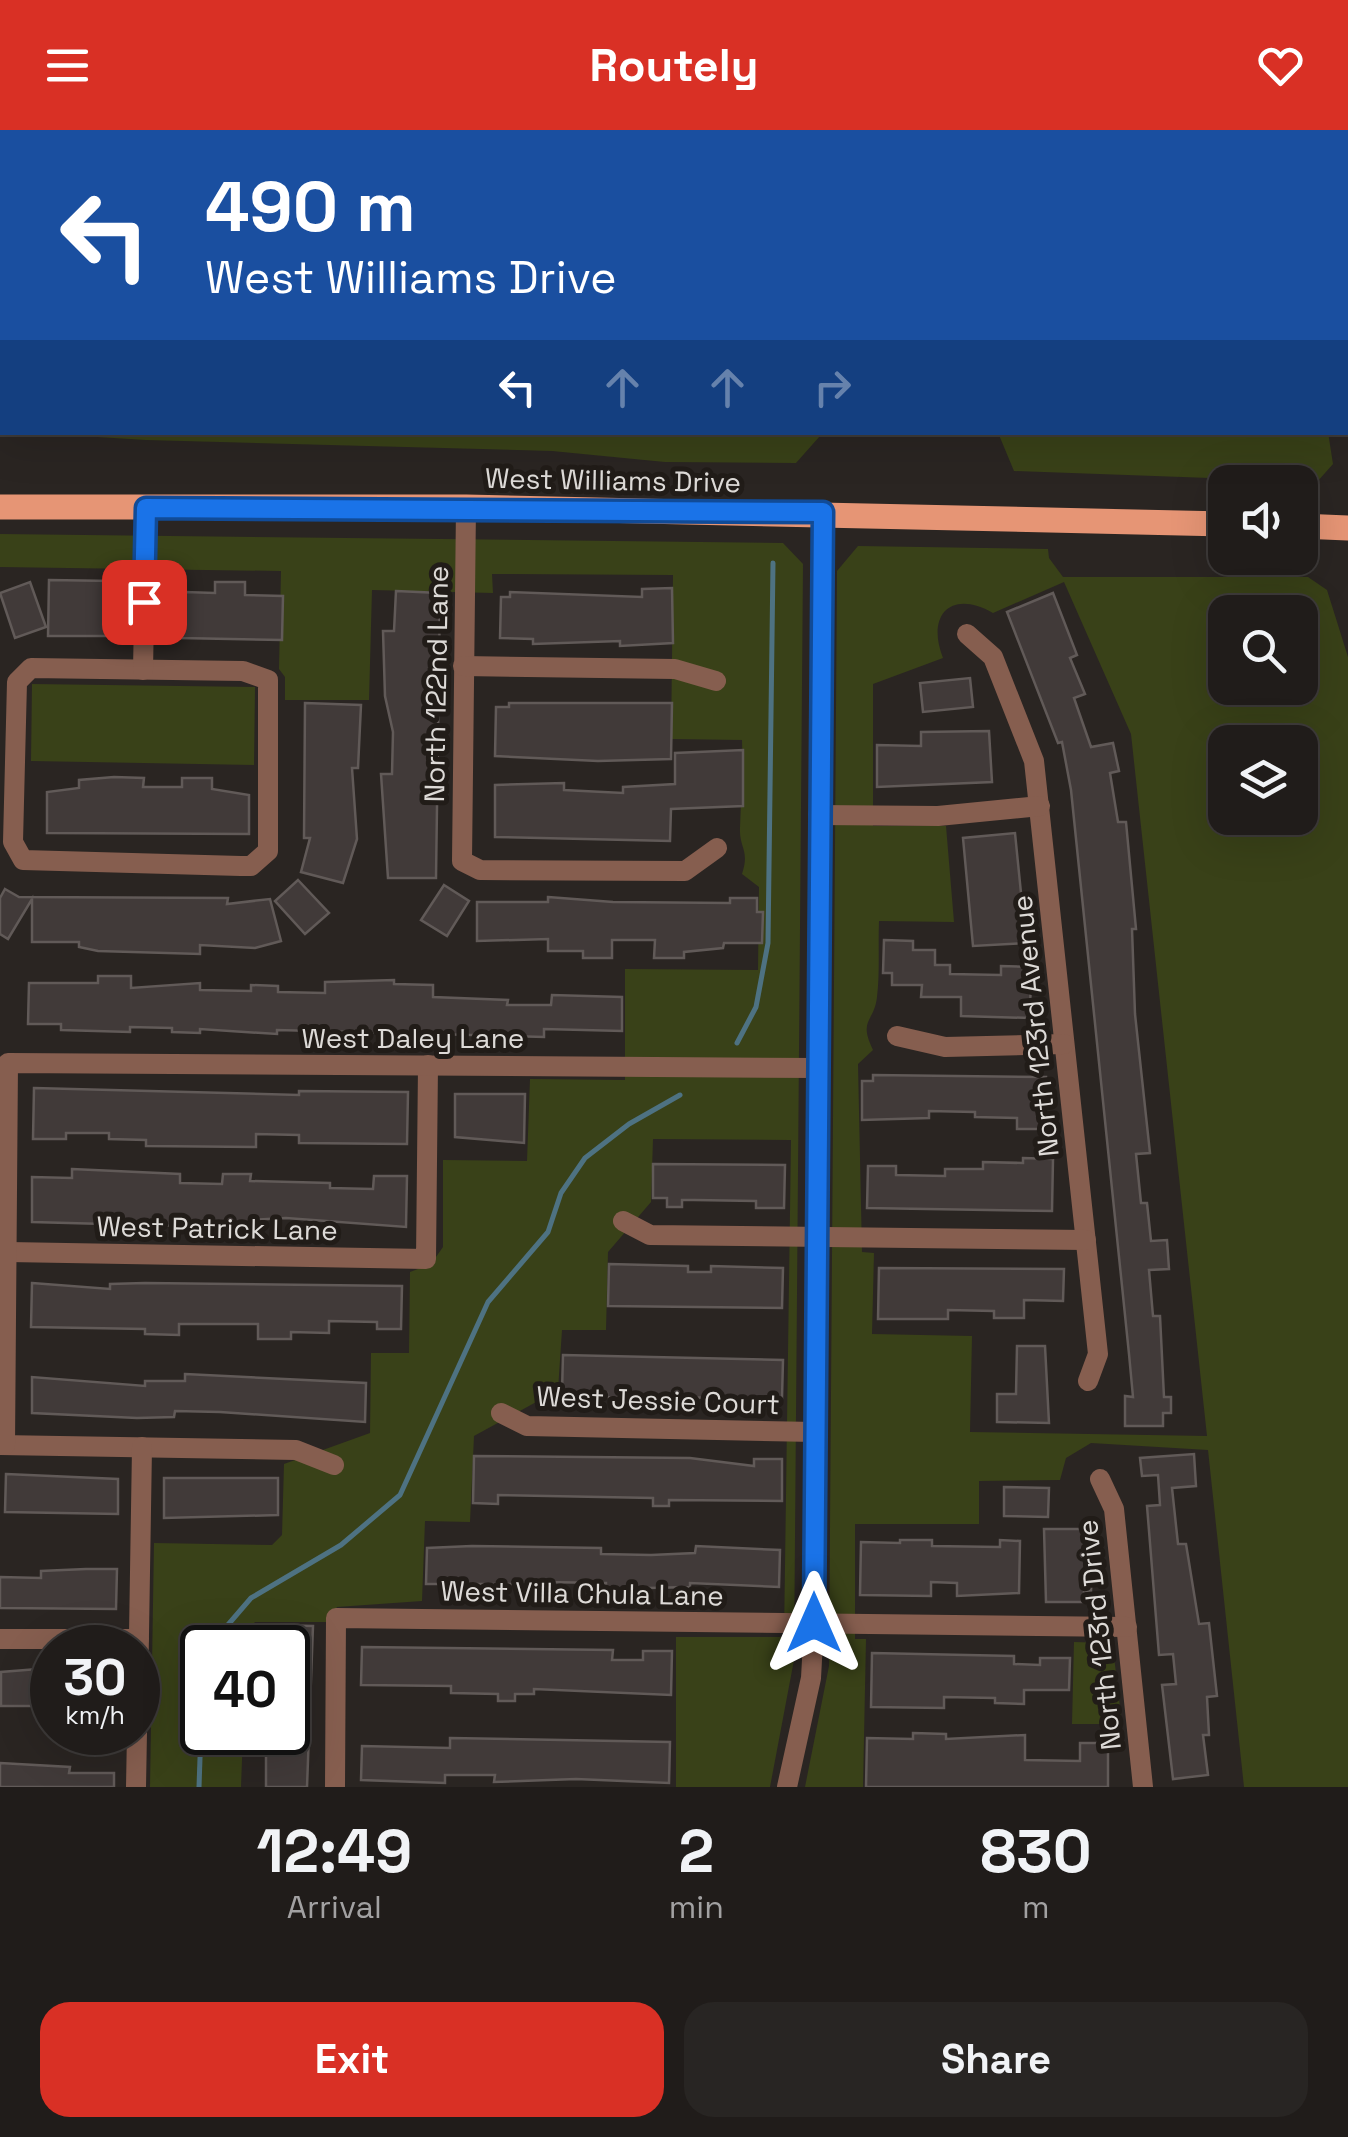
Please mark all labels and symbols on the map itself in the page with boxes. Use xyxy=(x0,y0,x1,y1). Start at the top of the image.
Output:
street label: West Williams Drive xyxy=(485,460,741,500)
pin xyxy=(102,560,187,645)
street label: North 122nd Lane xyxy=(416,565,456,803)
street label: North 123rd Avenue xyxy=(1003,893,1067,1159)
street label: West Daley Lane xyxy=(302,1020,524,1056)
street label: West Patrick Lane xyxy=(96,1208,338,1248)
street label: West Jessie Court xyxy=(536,1378,780,1422)
street label: North 123rd Drive xyxy=(1069,1518,1129,1752)
position arrow xyxy=(762,1571,866,1675)
street label: West Villa Chula Lane xyxy=(440,1573,724,1613)
speed limit sign: 40 xyxy=(180,1625,310,1755)

